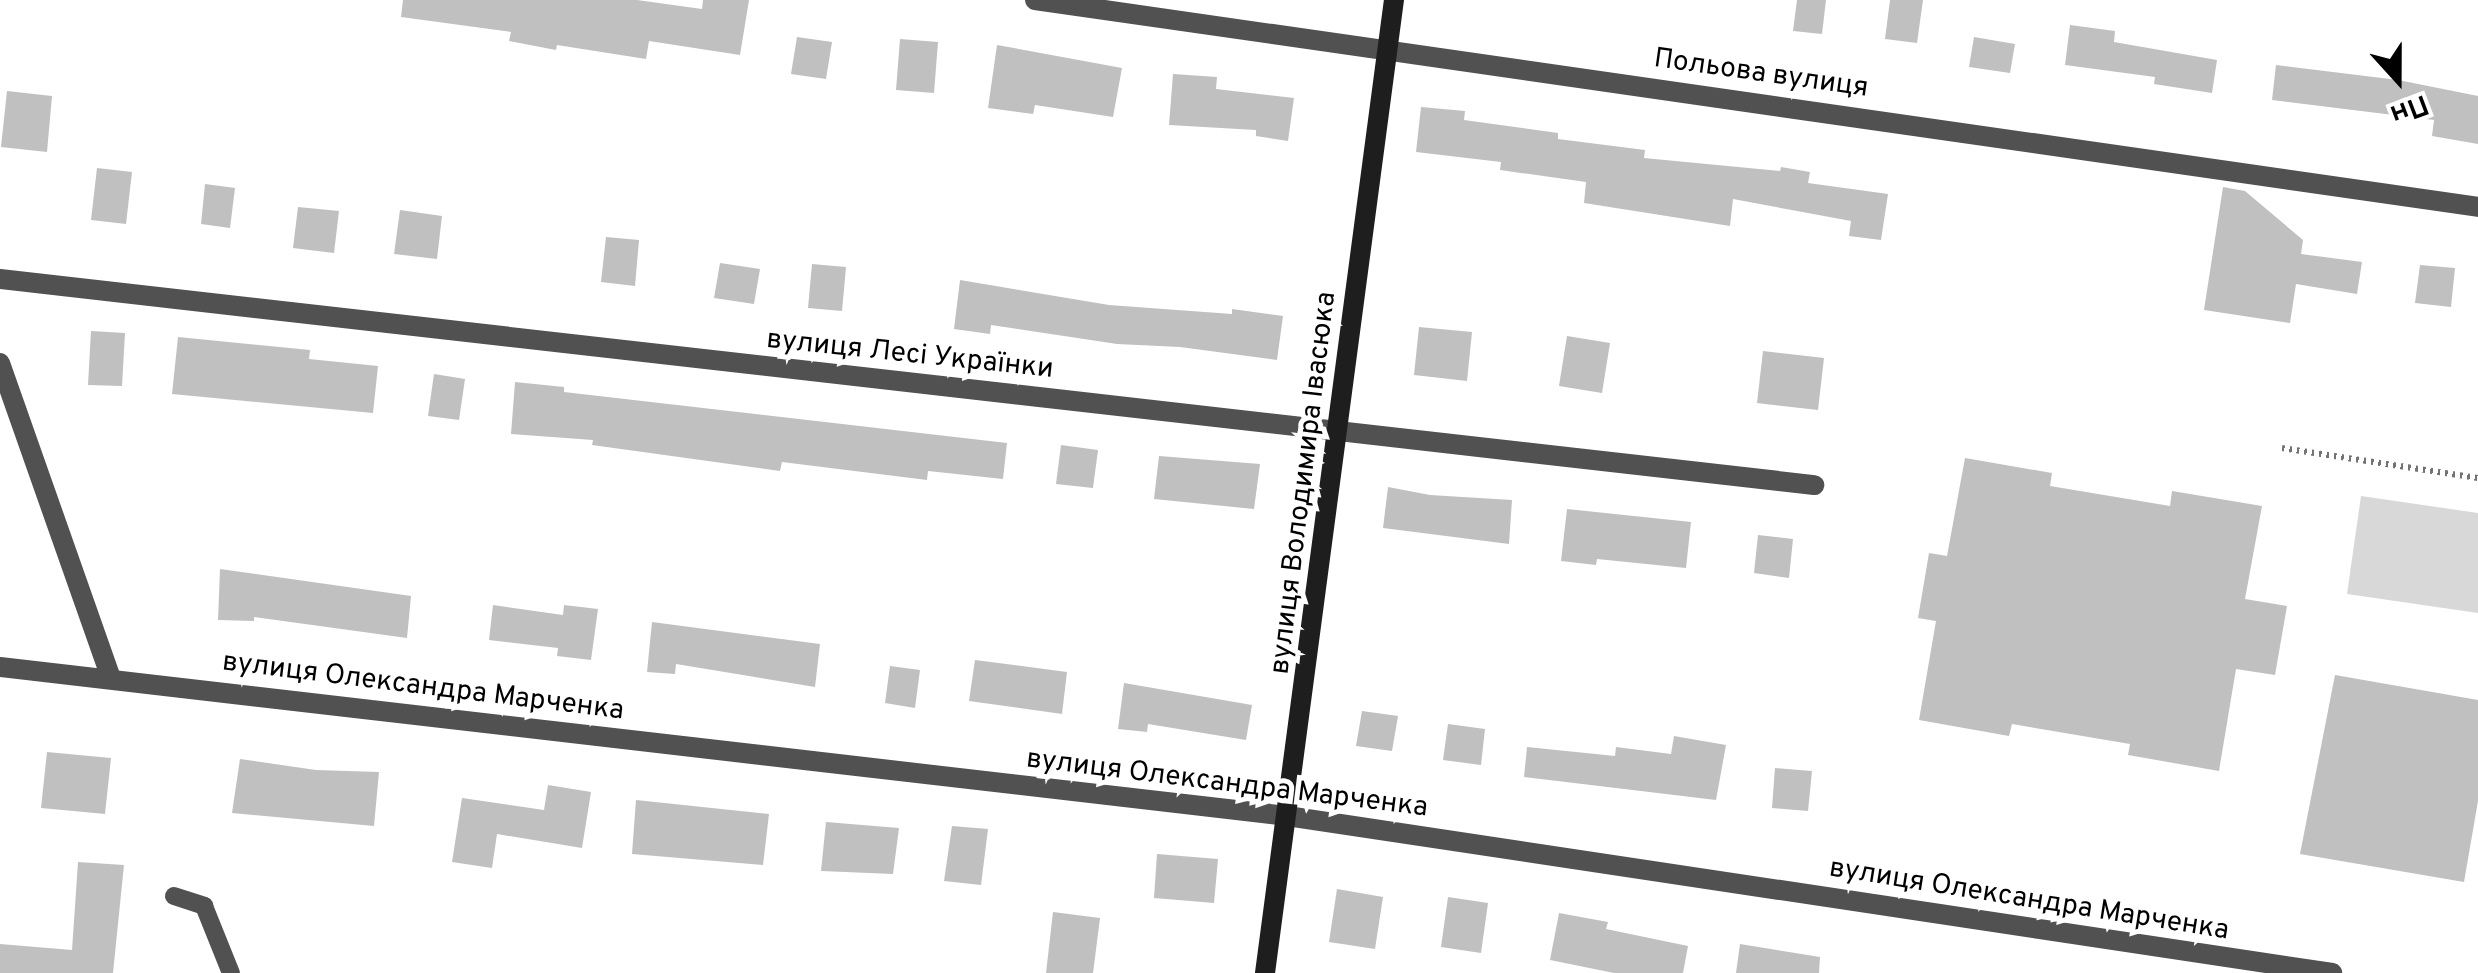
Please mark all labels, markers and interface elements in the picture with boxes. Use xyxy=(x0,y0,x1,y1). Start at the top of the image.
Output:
north arrow xyxy=(2348,30,2448,130)
street label: Польова вулиця xyxy=(1652,42,1870,106)
text: Пн xyxy=(2385,84,2433,132)
street label: вулиця Володимира Івасюка xyxy=(1264,290,1344,676)
street label: вулиця Лесі Українки xyxy=(765,323,1055,387)
street label: вулиця Олександра Марченка xyxy=(220,646,626,728)
street label: вулиця Олександра Марченка xyxy=(1024,743,1430,825)
street label: вулиця Олександра Марченка xyxy=(1827,852,2231,948)

